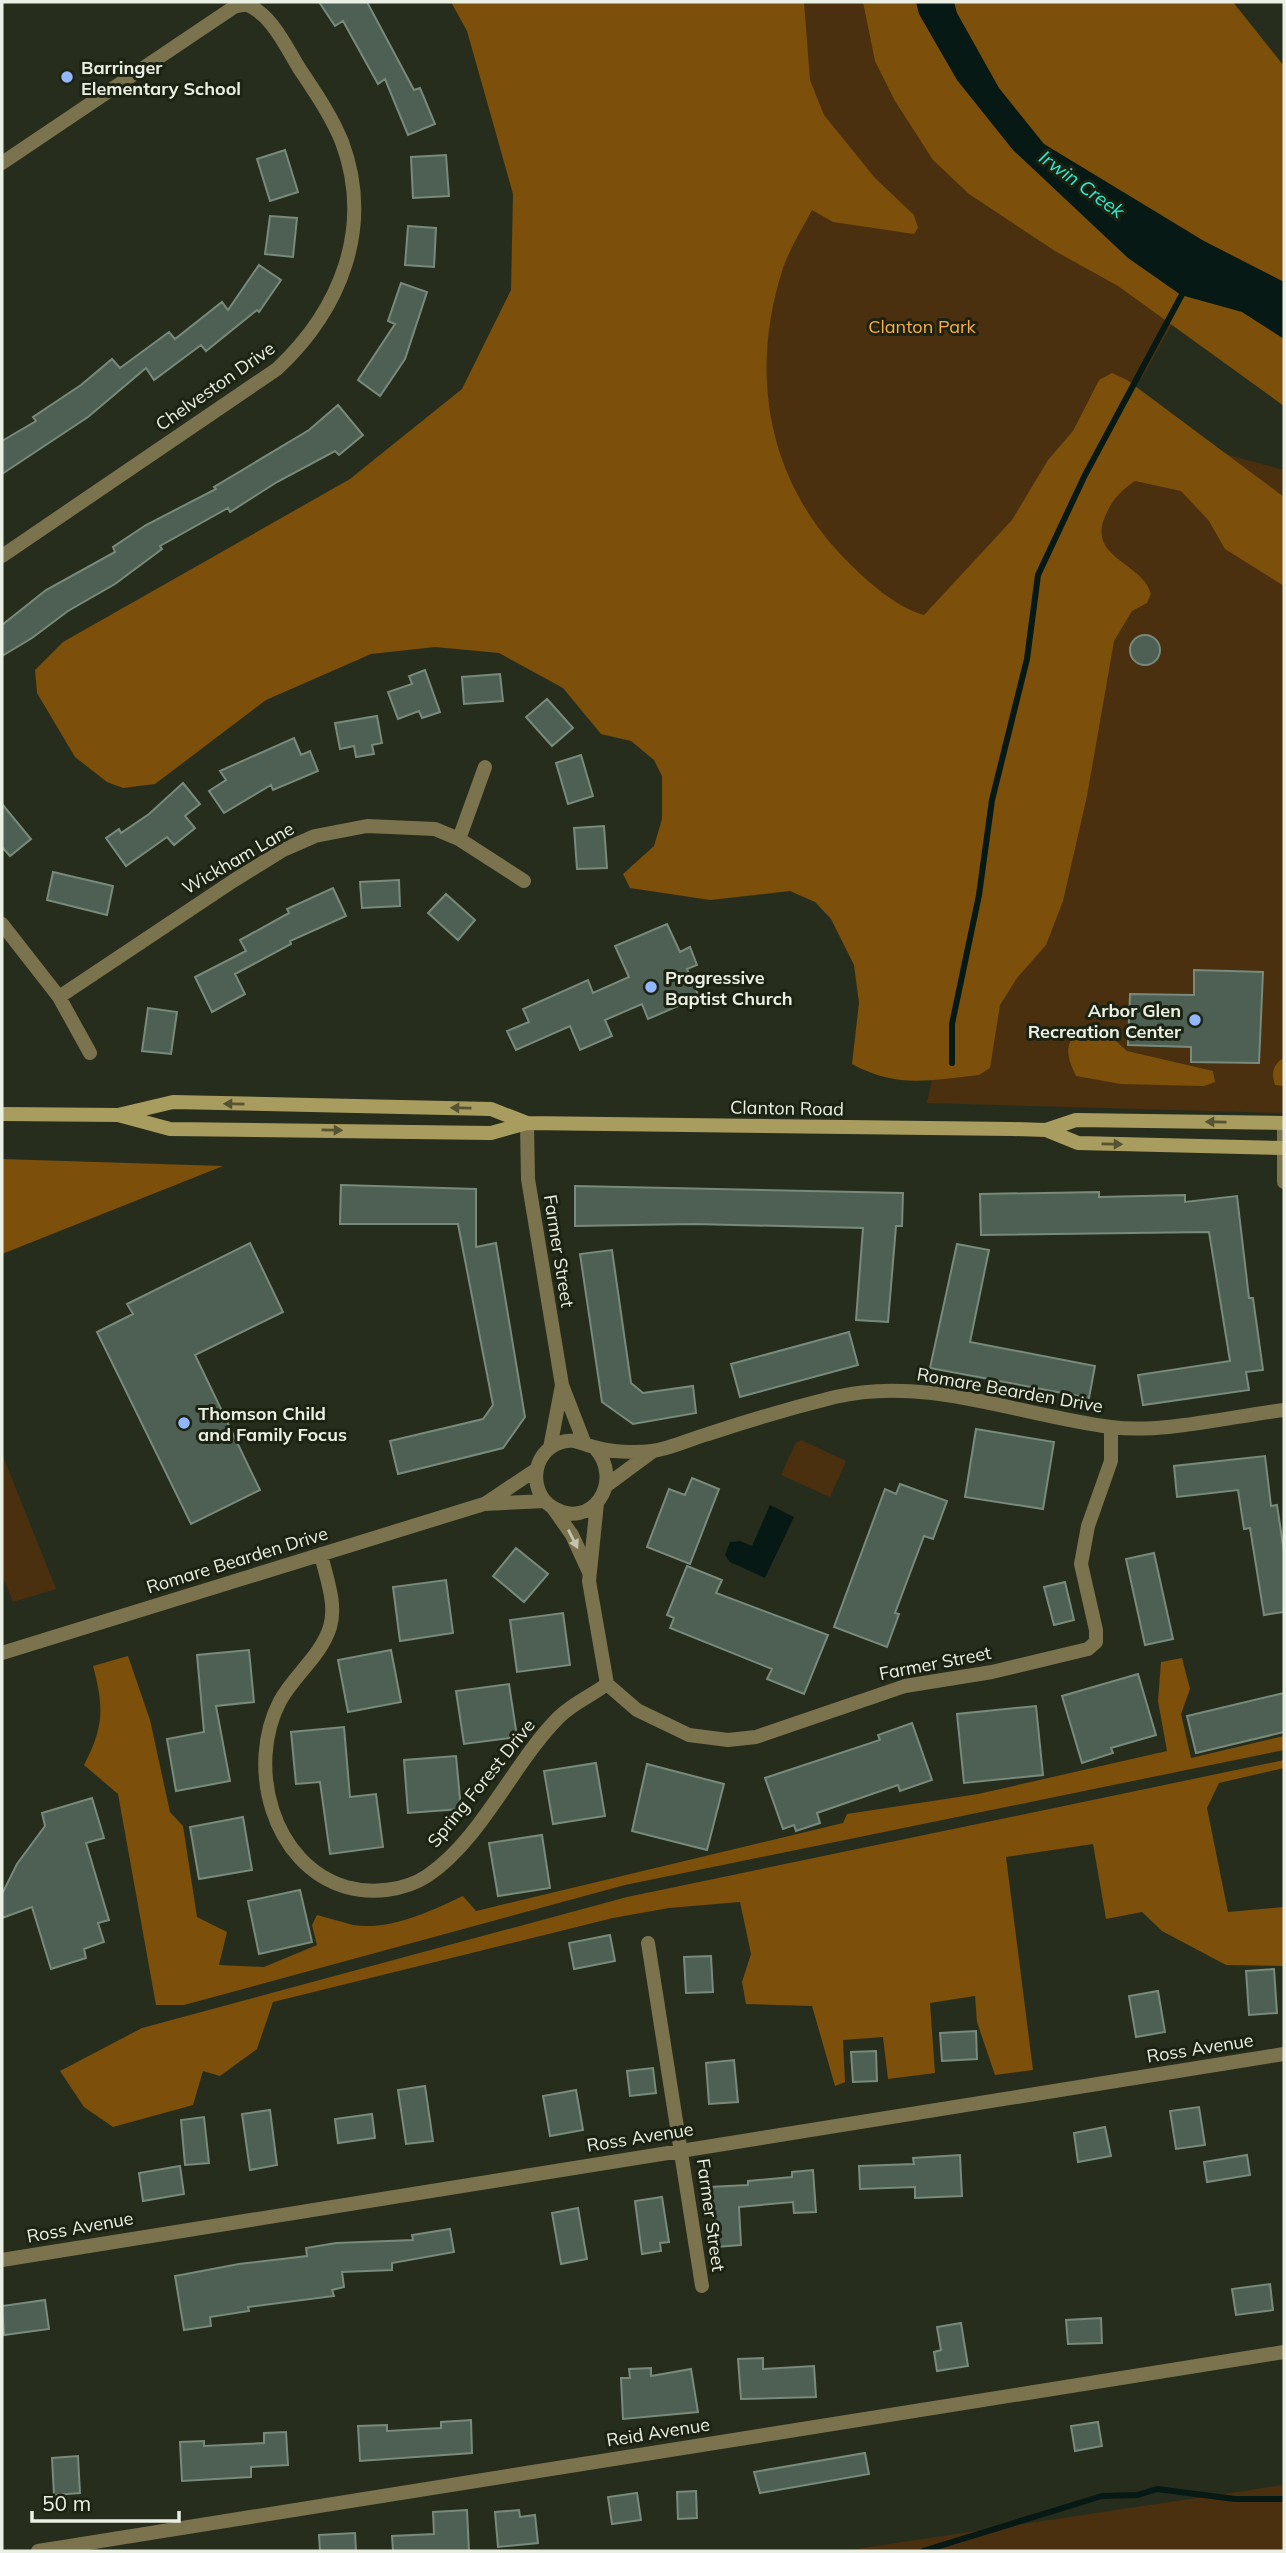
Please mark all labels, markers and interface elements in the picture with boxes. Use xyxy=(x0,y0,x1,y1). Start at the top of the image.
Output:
place label: Barringer Elementary School xyxy=(81,56,241,100)
marker: Barringer Elementary School xyxy=(59,69,75,85)
water label: Irwin Creek xyxy=(1035,145,1130,224)
park label: Clanton Park xyxy=(868,315,977,338)
street label: Chelveston Drive xyxy=(151,336,279,436)
street label: Wickham Lane xyxy=(178,817,298,899)
place label: Progressive Baptist Church xyxy=(665,966,793,1010)
marker: Progressive Baptist Church xyxy=(643,979,659,995)
place label: Arbor Glen Recreation Center xyxy=(1028,999,1182,1043)
marker: Arbor Glen Recreation Center xyxy=(1187,1012,1203,1028)
street label: Clanton Road xyxy=(730,1096,844,1120)
one-way arrow xyxy=(223,1098,245,1109)
one-way arrow xyxy=(450,1102,472,1114)
one-way arrow xyxy=(1204,1116,1226,1128)
one-way arrow xyxy=(321,1124,343,1136)
one-way arrow xyxy=(1101,1138,1123,1150)
street label: Farmer Street xyxy=(539,1193,579,1309)
street label: Romare Bearden Drive xyxy=(915,1362,1105,1418)
place label: Thomson Child and Family Focus xyxy=(198,1402,347,1446)
marker: Thomson Child and Family Focus xyxy=(176,1415,192,1431)
street label: Romare Bearden Drive xyxy=(143,1521,331,1599)
one-way arrow xyxy=(567,1530,579,1550)
street label: Farmer Street xyxy=(877,1641,993,1685)
street label: Spring Forest Drive xyxy=(422,1714,540,1852)
street label: Ross Avenue xyxy=(1145,2028,1255,2068)
street label: Ross Avenue xyxy=(585,2117,695,2157)
street label: Farmer Street xyxy=(692,2157,730,2273)
street label: Ross Avenue xyxy=(25,2206,135,2248)
street label: Reid Avenue xyxy=(605,2412,711,2452)
scale bar xyxy=(32,2480,178,2524)
text: 50 m xyxy=(42,2490,91,2516)

